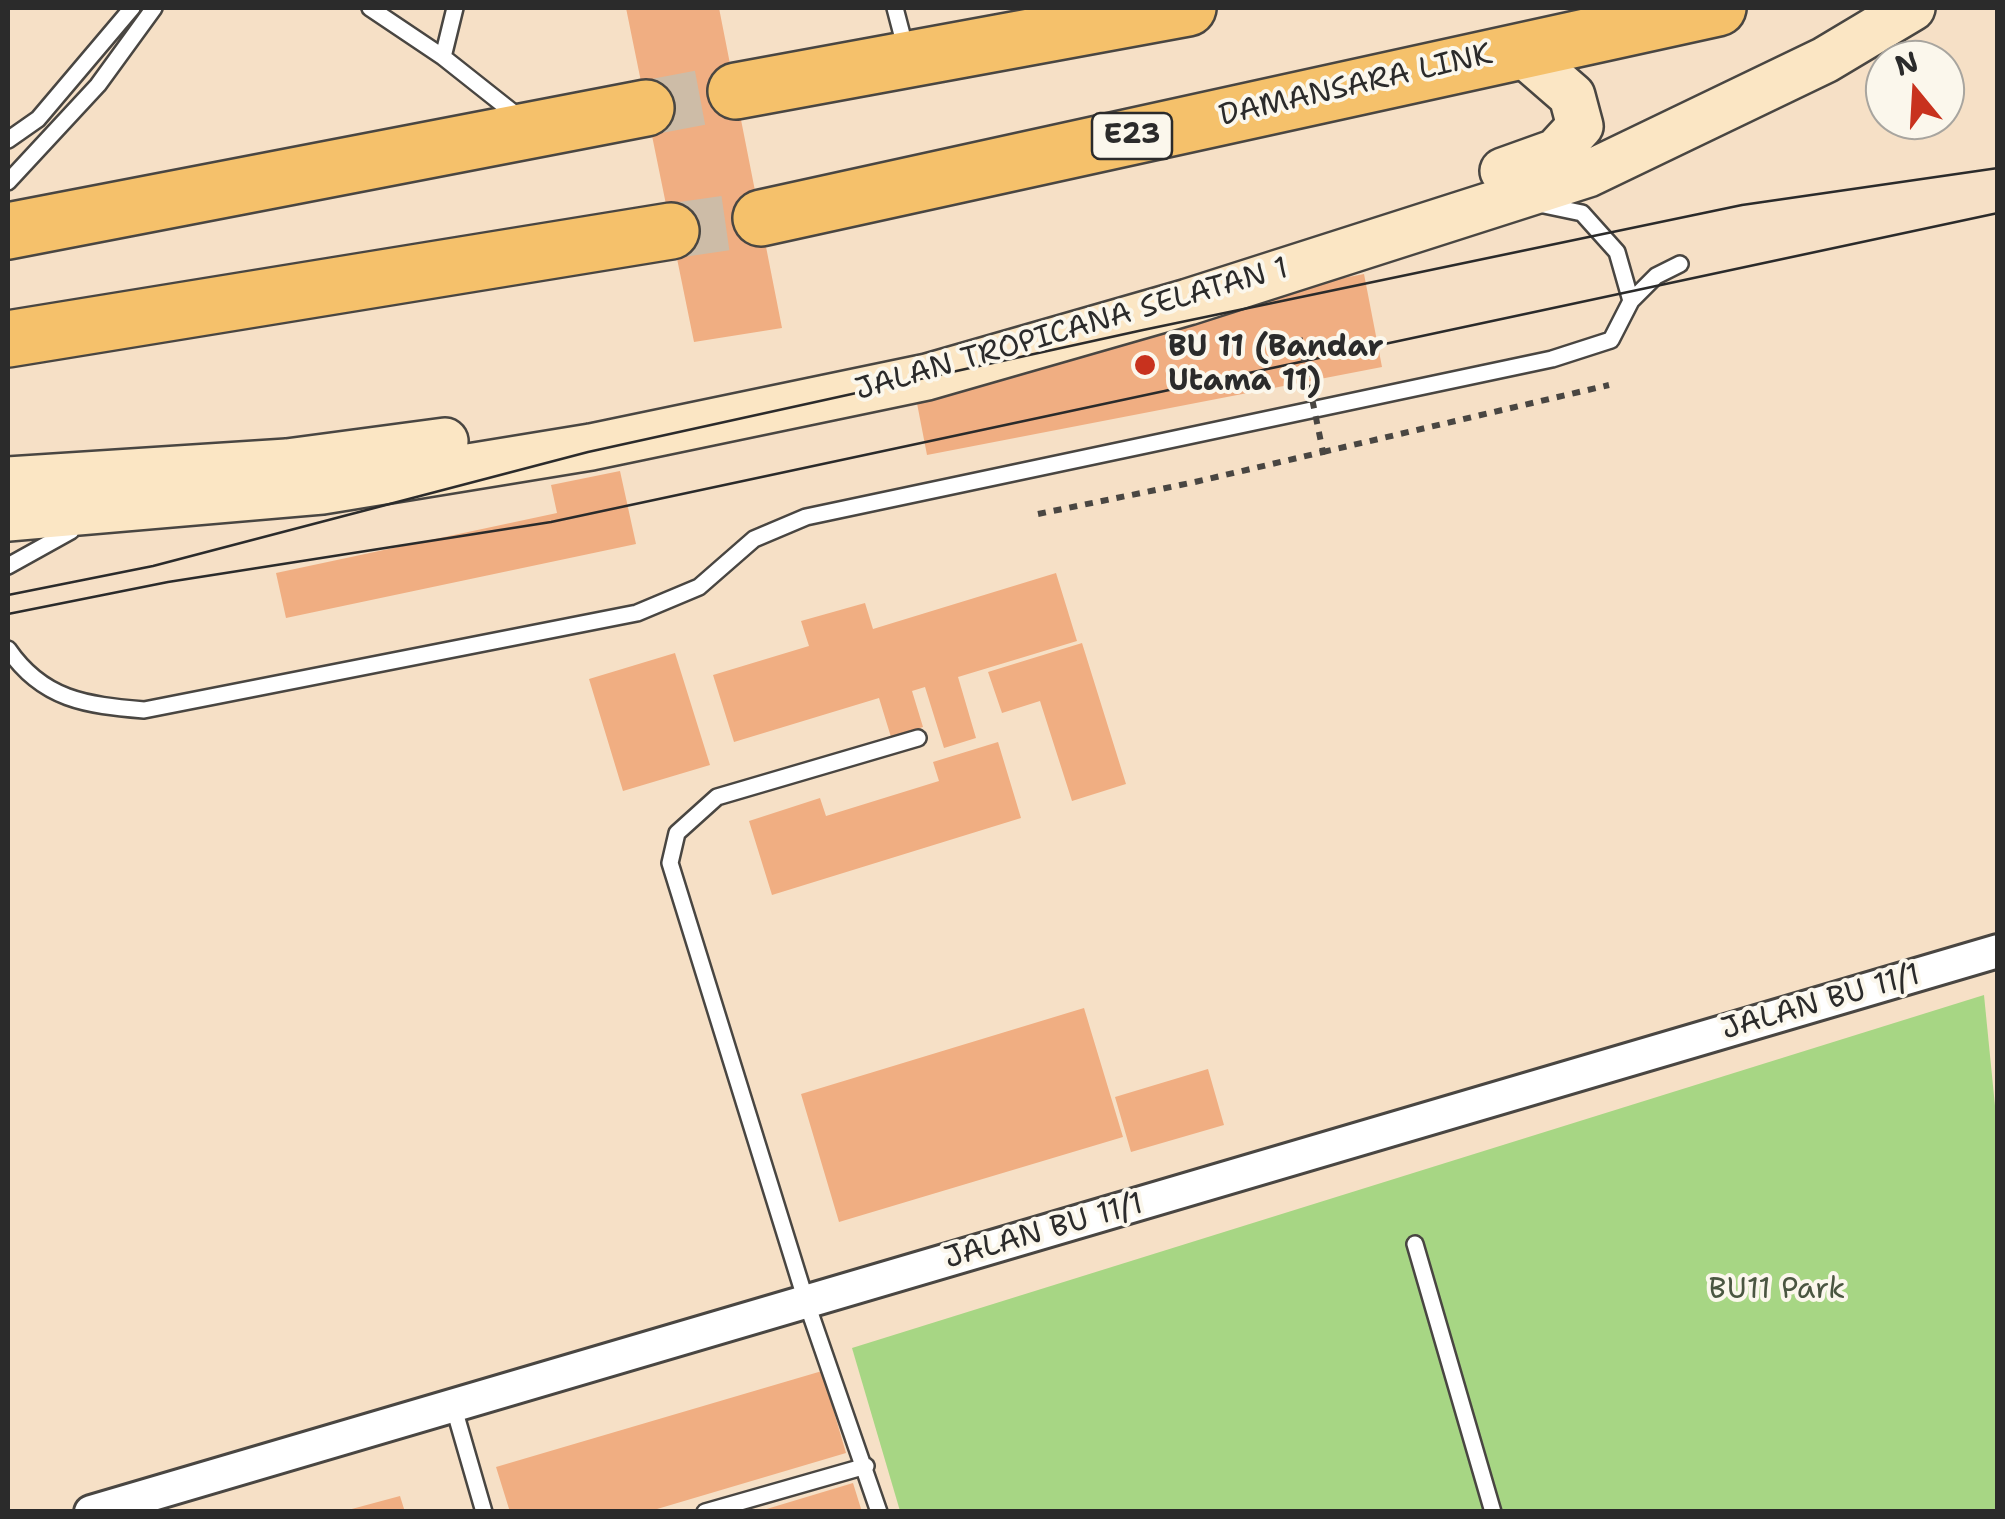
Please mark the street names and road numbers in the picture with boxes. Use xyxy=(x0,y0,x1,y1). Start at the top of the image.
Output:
street label: DAMANSARA LINK xyxy=(1216,37,1496,135)
road number: E23 xyxy=(1092,113,1172,159)
street label: JALAN TROPICANA SELATAN 1 xyxy=(851,251,1293,409)
street label: JALAN BU 11/1 xyxy=(1718,957,1924,1049)
street label: JALAN BU 11/1 xyxy=(941,1186,1147,1278)

